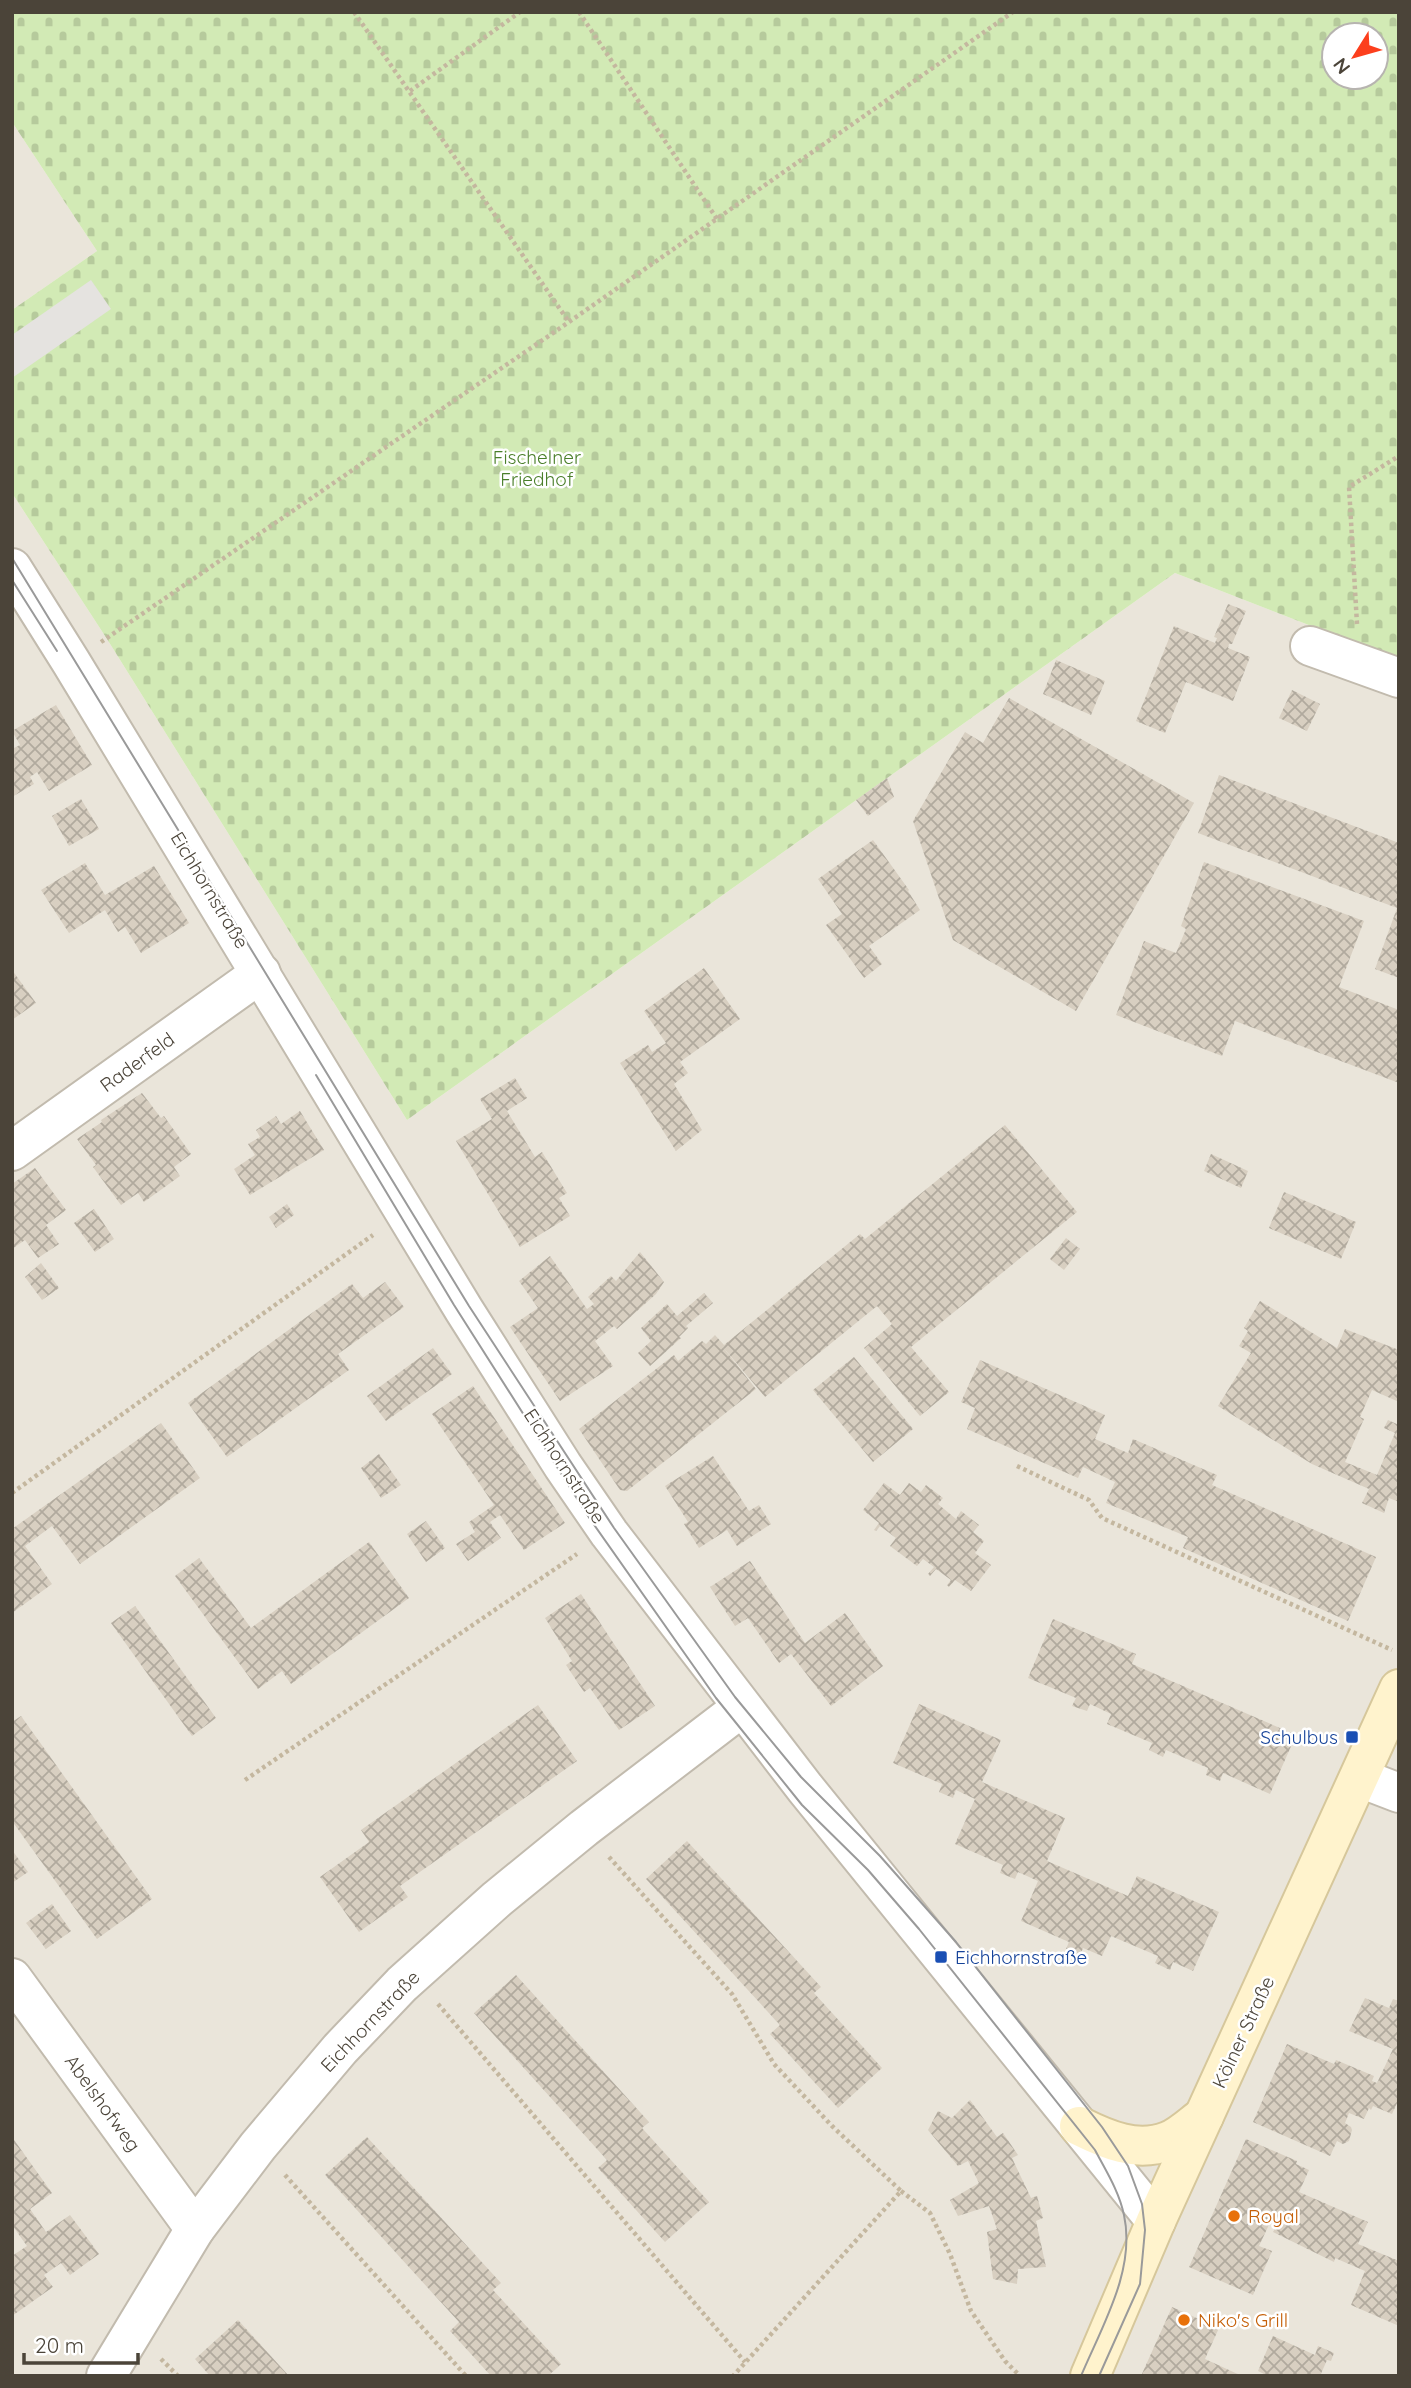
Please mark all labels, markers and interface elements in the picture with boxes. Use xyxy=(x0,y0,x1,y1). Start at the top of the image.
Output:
north arrow xyxy=(1320,21,1390,91)
text: N xyxy=(1328,53,1355,79)
park label: Fischelner Friedhof xyxy=(493,445,582,491)
street label: Eichhornstraße xyxy=(166,827,254,953)
street label: Raderfeld xyxy=(95,1027,179,1097)
street label: Eichhornstraße xyxy=(519,1404,611,1528)
place label: Schulbus xyxy=(1260,1725,1338,1749)
marker: Schulbus xyxy=(1344,1729,1360,1745)
place label: Eichhornstraße xyxy=(955,1945,1087,1969)
marker: Eichhornstraße xyxy=(933,1949,949,1965)
street label: Eichhornstraße xyxy=(315,1965,425,2077)
street label: Kölner Straße xyxy=(1207,1972,1279,2092)
street label: Abelshofweg xyxy=(60,2050,146,2156)
place label: Royal xyxy=(1248,2204,1299,2228)
marker: Royal xyxy=(1226,2208,1242,2224)
place label: Niko's Grill xyxy=(1198,2308,1288,2332)
marker: Niko's Grill xyxy=(1176,2312,1192,2328)
scale bar xyxy=(24,2322,138,2366)
text: 20 m xyxy=(35,2332,84,2358)

